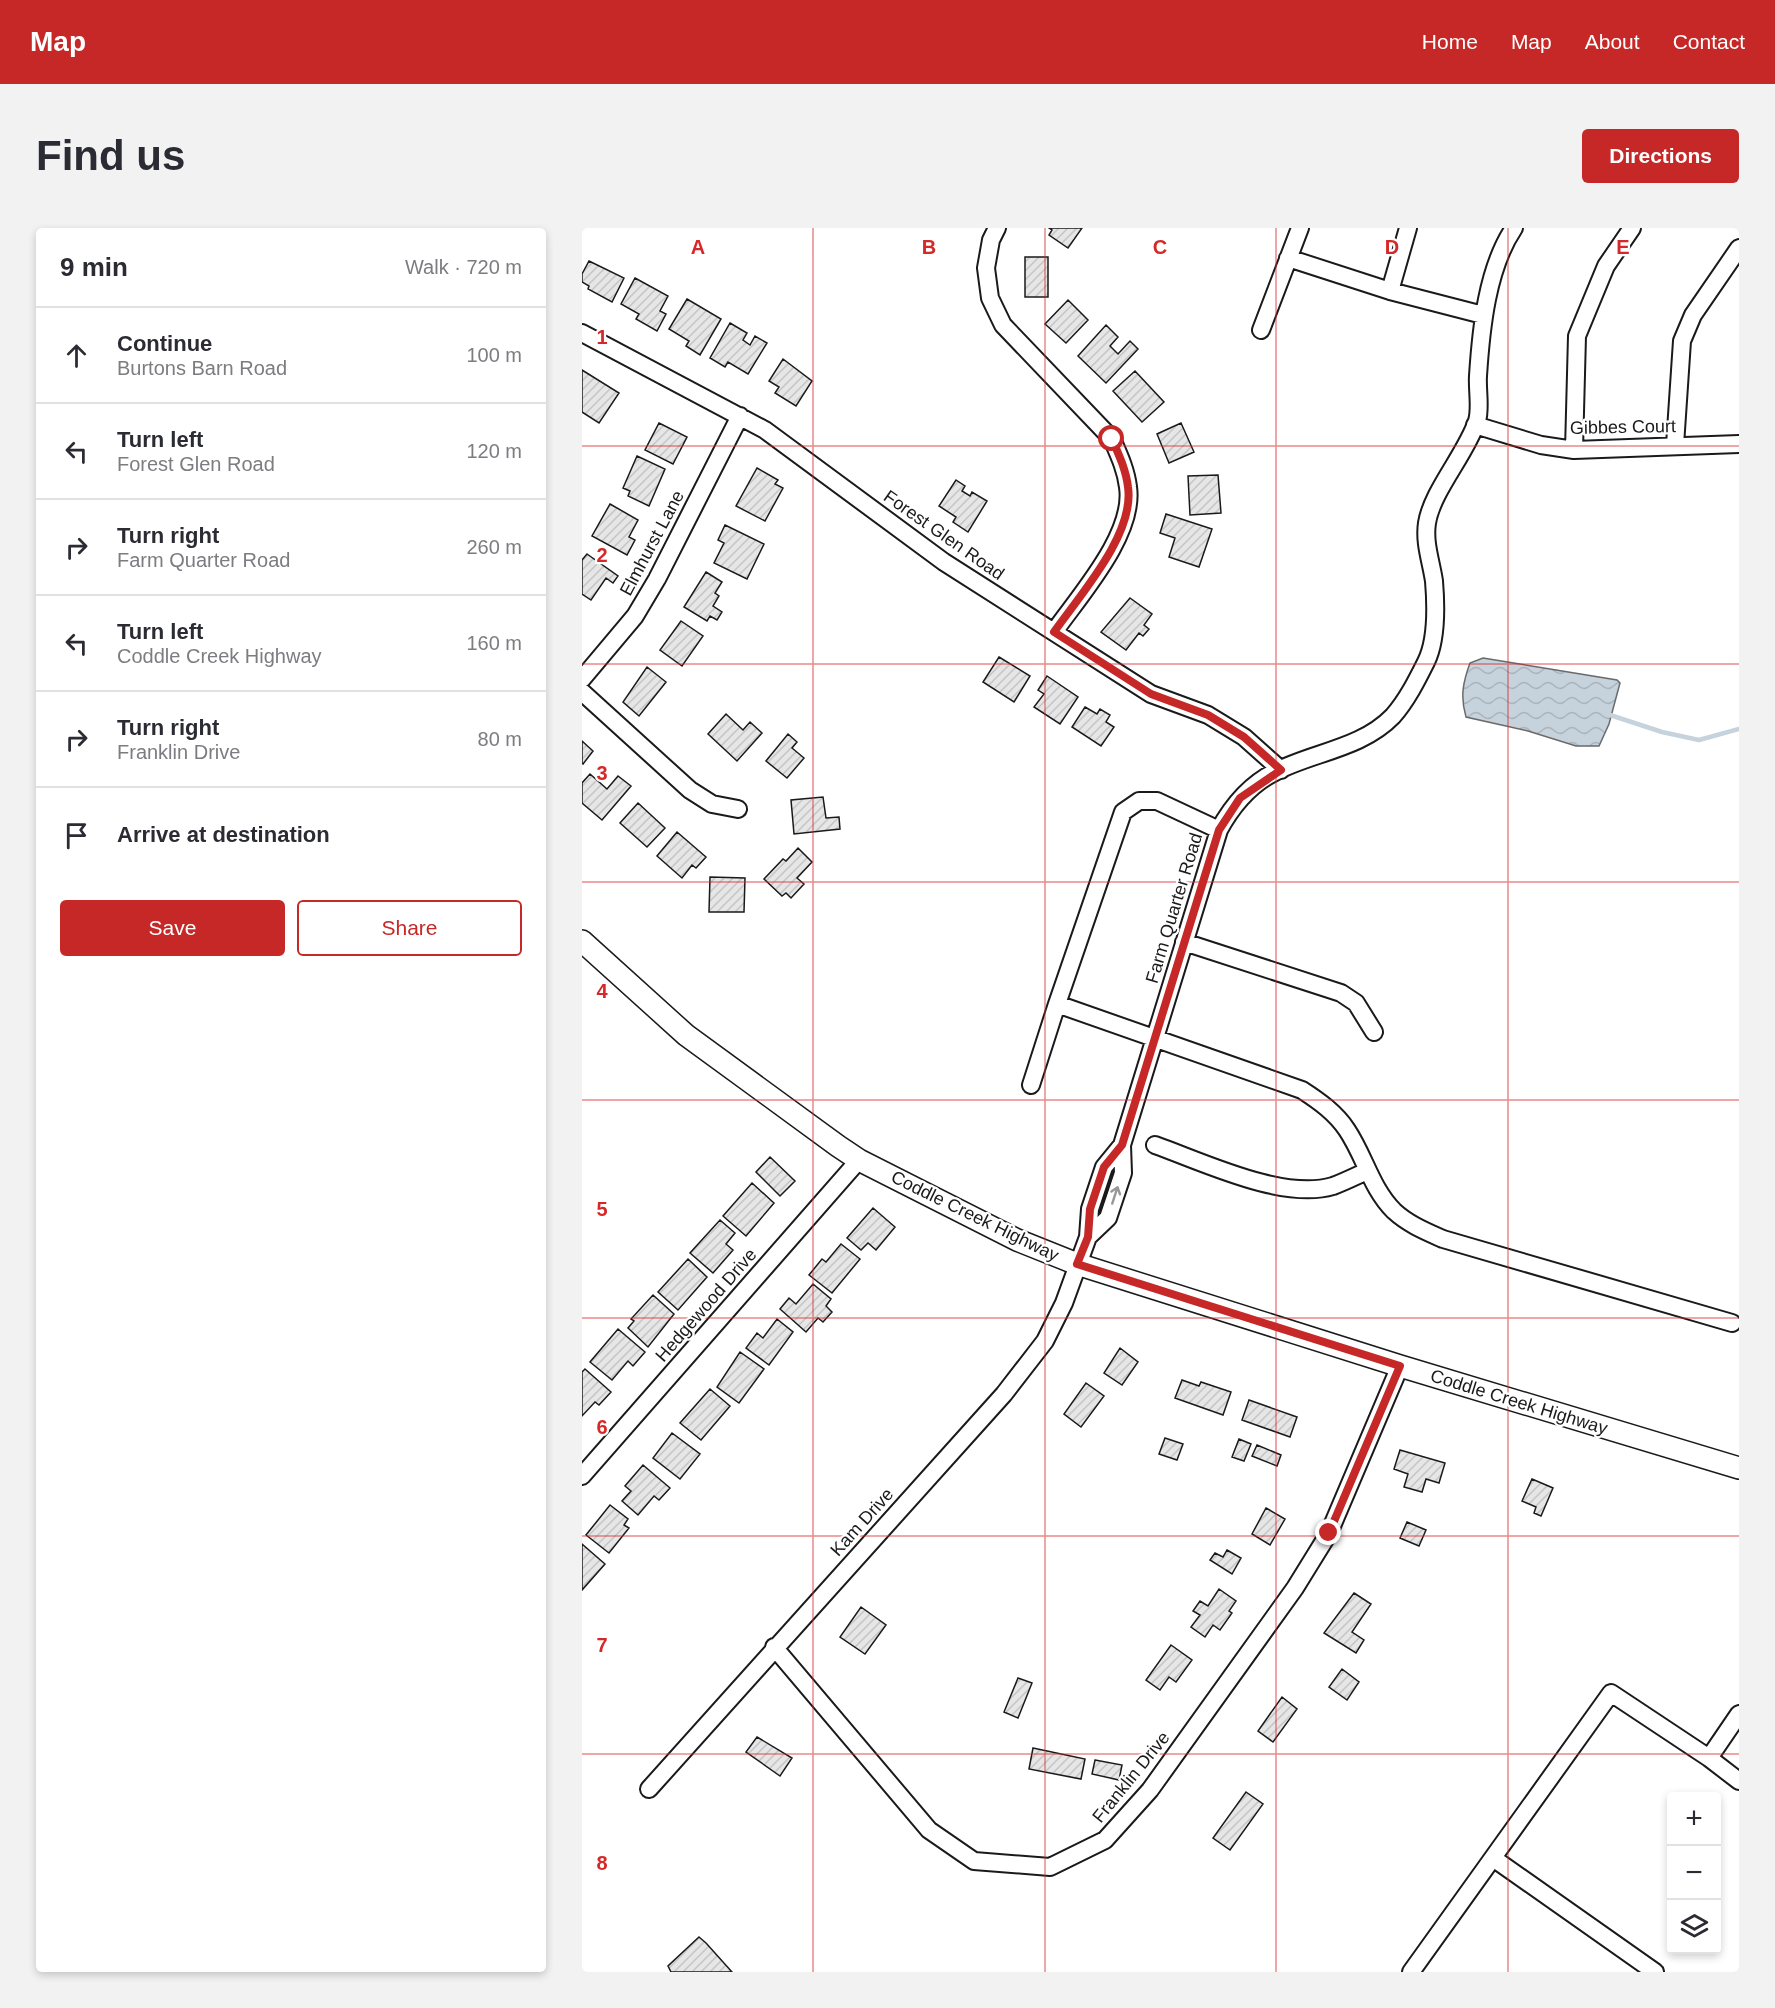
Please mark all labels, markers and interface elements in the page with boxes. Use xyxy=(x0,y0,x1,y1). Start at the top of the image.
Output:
text: Map xyxy=(30,26,86,57)
text: Home xyxy=(1422,30,1478,53)
text: Map xyxy=(1511,30,1552,53)
text: About xyxy=(1585,30,1640,53)
text: Contact xyxy=(1673,30,1745,53)
button: Directions xyxy=(1582,129,1739,183)
text: Find us xyxy=(36,132,185,179)
text: A xyxy=(691,236,705,258)
text: B xyxy=(922,236,936,258)
text: C xyxy=(1153,236,1167,258)
text: D xyxy=(1385,236,1399,258)
text: E xyxy=(1616,236,1630,258)
text: 9 min xyxy=(60,252,128,282)
text: Walk · 720 m xyxy=(405,256,522,278)
text: 1 xyxy=(596,326,608,348)
text: Continue xyxy=(117,331,212,356)
icon: ahead xyxy=(60,339,93,372)
text: 100 m xyxy=(466,344,522,366)
text: Burtons Barn Road xyxy=(117,357,287,379)
street label: Gibbes Court xyxy=(1570,416,1676,438)
route start xyxy=(1098,425,1124,451)
text: Turn left xyxy=(117,427,203,452)
icon: left xyxy=(60,435,93,468)
text: 120 m xyxy=(466,440,522,462)
text: Forest Glen Road xyxy=(117,453,275,475)
street label: Forest Glen Road xyxy=(880,486,1008,584)
street label: Elmhurst Lane xyxy=(616,487,688,599)
text: Turn right xyxy=(117,523,219,548)
icon: right xyxy=(60,531,93,564)
text: 260 m xyxy=(466,536,522,558)
text: 2 xyxy=(596,544,608,566)
text: Farm Quarter Road xyxy=(117,549,290,571)
text: Turn left xyxy=(117,619,203,644)
icon: left xyxy=(60,627,93,660)
text: 160 m xyxy=(466,632,522,654)
text: Coddle Creek Highway xyxy=(117,645,322,667)
text: Turn right xyxy=(117,715,219,740)
icon: right xyxy=(60,723,93,756)
text: 80 m xyxy=(478,728,522,750)
text: Franklin Drive xyxy=(117,741,240,763)
text: 3 xyxy=(596,762,608,784)
icon: arrive xyxy=(60,819,93,852)
text: Arrive at destination xyxy=(117,822,330,847)
street label: Farm Quarter Road xyxy=(1142,830,1206,986)
button: Save xyxy=(60,900,285,956)
button: Share xyxy=(297,900,522,956)
text: 4 xyxy=(596,980,608,1002)
street label: Coddle Creek Highway xyxy=(888,1167,1062,1265)
one-way arrow xyxy=(1111,1186,1122,1205)
text: 5 xyxy=(596,1198,608,1220)
street label: Hedgewood Drive xyxy=(652,1244,760,1366)
street label: Coddle Creek Highway xyxy=(1428,1366,1610,1438)
text: 6 xyxy=(596,1416,608,1438)
street label: Kam Drive xyxy=(826,1484,898,1560)
route end xyxy=(1315,1519,1341,1545)
text: 7 xyxy=(596,1634,608,1656)
street label: Franklin Drive xyxy=(1088,1728,1174,1826)
map controls xyxy=(1667,1792,1721,1954)
button: + xyxy=(1667,1792,1721,1846)
button: − xyxy=(1667,1846,1721,1900)
text: 8 xyxy=(596,1852,608,1874)
button: layers xyxy=(1667,1900,1721,1954)

